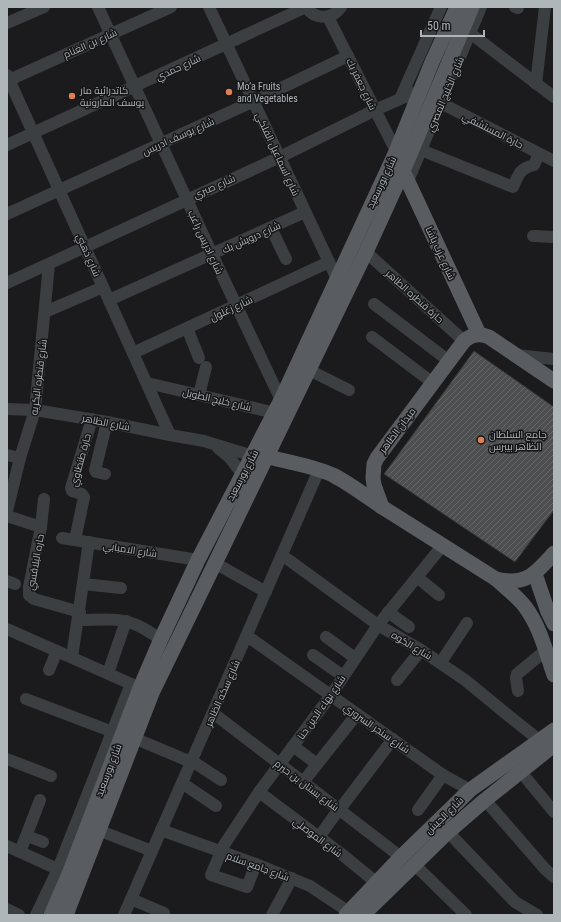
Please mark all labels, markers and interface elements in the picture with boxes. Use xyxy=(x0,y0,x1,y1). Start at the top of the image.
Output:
scale bar xyxy=(421,12,484,38)
text: 50 m xyxy=(427,19,451,33)
street label: شارع بن الغنام xyxy=(62,27,120,62)
street label: شارع حمدي xyxy=(154,52,203,84)
street label: شارع الخليج المصري xyxy=(425,55,468,134)
street label: شارع جعفر بك xyxy=(343,57,379,112)
place label: Mo’a Fruits and Vegetables xyxy=(237,81,298,104)
place label: كاتدرائية مار يوسف المارونية xyxy=(79,85,145,108)
marker: Mo’a Fruits and Vegetables xyxy=(224,87,234,97)
marker: كاتدرائية مار يوسف المارونية xyxy=(67,91,77,101)
street label: حارة المستشفي xyxy=(460,110,525,152)
street label: شارع اسماعيل الفلكي xyxy=(252,111,302,199)
street label: شارع يوسف ادريس xyxy=(141,116,216,158)
street label: شارع بورسعيد xyxy=(365,155,399,210)
street label: شارع صبري xyxy=(192,172,238,202)
street label: شارع ادريس راغب xyxy=(185,208,225,276)
street label: شارع درويش بك xyxy=(220,220,283,256)
street label: شارع عزب باشا xyxy=(422,225,458,282)
street label: شارع ذهني xyxy=(72,232,103,279)
street label: حارة قنطره الطاهر xyxy=(383,267,446,325)
street label: شارع زغلول xyxy=(208,294,255,324)
street label: شارع قنطره البكريه xyxy=(28,338,50,416)
street label: شارع خليج الطويل xyxy=(181,386,252,414)
street label: ميدان الظاهر xyxy=(376,406,419,456)
street label: شارع الظاهر xyxy=(80,412,131,433)
place label: جامع السلطان الظاهر بيبرس xyxy=(489,429,547,453)
street label: حارة طنطاوي xyxy=(68,432,95,488)
marker: جامع السلطان الظاهر بيبرس xyxy=(476,435,486,445)
street label: شارع بورسعيد xyxy=(225,448,261,503)
street label: حاره البلاقسي xyxy=(25,533,48,591)
street label: شارع الامبابي xyxy=(102,540,158,561)
street label: شارع الكوه xyxy=(389,629,434,663)
street label: شارع سكه الظاهر xyxy=(202,658,243,729)
street label: شارع بهاء الدين حنا xyxy=(295,673,348,742)
street label: شارع سنجر السروري xyxy=(340,701,412,757)
street label: شارع بورسعيد xyxy=(93,742,125,798)
street label: شارع بستان بن حيرم xyxy=(271,758,341,815)
street label: شارع الجيش xyxy=(423,795,466,837)
street label: شارع الموصلي xyxy=(290,815,344,861)
street label: شارع جامع سلام xyxy=(224,850,291,885)

